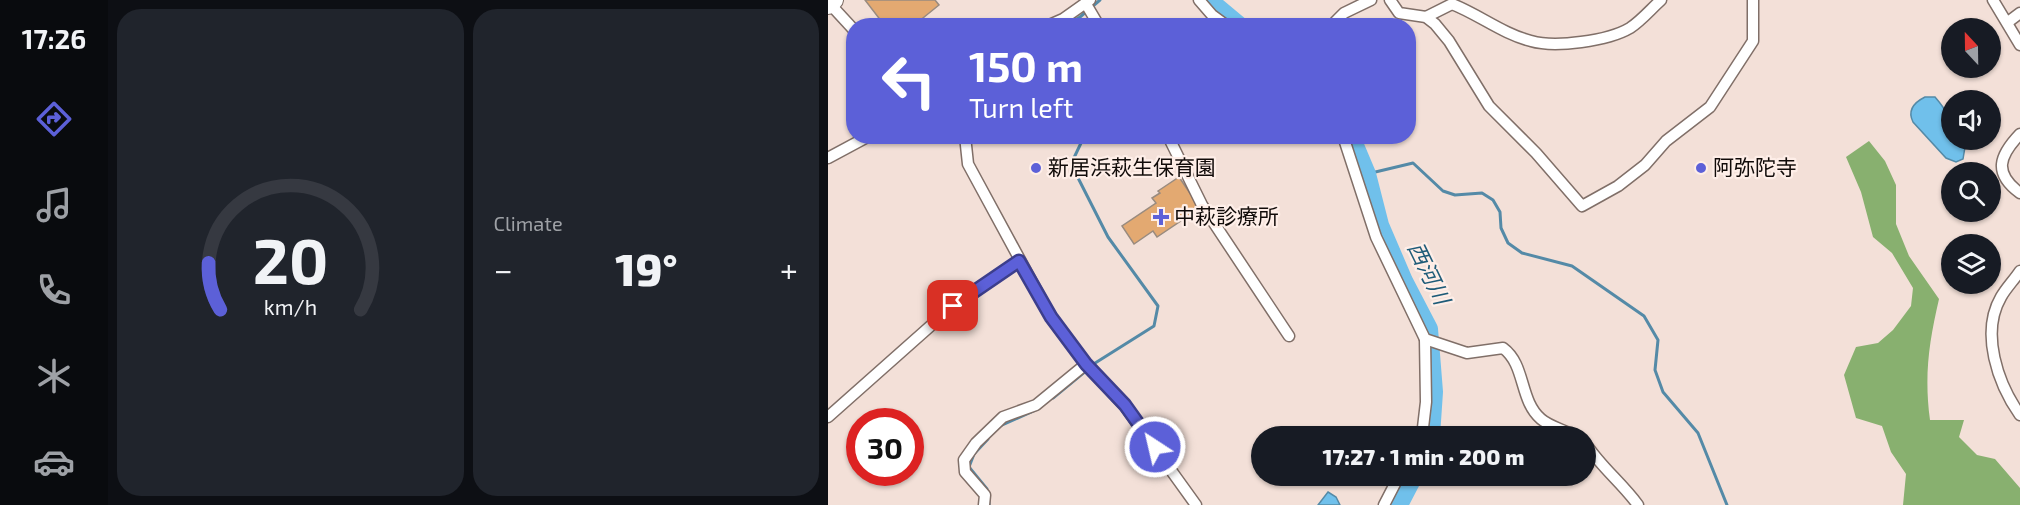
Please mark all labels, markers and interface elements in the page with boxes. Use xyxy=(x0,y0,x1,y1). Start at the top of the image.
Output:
north arrow xyxy=(1941,18,2001,78)
map controls xyxy=(1941,18,2001,294)
text: 17:26 xyxy=(22,22,86,54)
text: 150 m xyxy=(969,40,1083,90)
icon: left xyxy=(870,42,948,120)
button: sound xyxy=(1941,90,2001,150)
text: Turn left xyxy=(969,91,1073,123)
icon: directions xyxy=(33,98,75,140)
place label: 新居浜萩生保育園 xyxy=(1048,154,1216,179)
place label: 阿弥陀寺 xyxy=(1713,154,1797,179)
marker: 新居浜萩生保育園 xyxy=(1029,161,1043,175)
marker: 阿弥陀寺 xyxy=(1694,161,1708,175)
button: search xyxy=(1941,162,2001,222)
icon: music xyxy=(33,184,75,226)
place label: 中萩診療所 xyxy=(1174,203,1279,228)
marker: 中萩診療所 xyxy=(1152,208,1170,226)
text: Climate xyxy=(494,211,563,235)
text: 20 xyxy=(252,222,328,297)
button: layers xyxy=(1941,234,2001,294)
water label: 西河川 xyxy=(1404,237,1457,310)
text: 19° xyxy=(615,241,677,295)
text: − xyxy=(494,249,513,289)
text: + xyxy=(780,249,798,289)
icon: phone xyxy=(33,269,75,311)
pin xyxy=(927,280,978,331)
icon: arrive xyxy=(936,289,969,322)
text: km/h xyxy=(264,294,317,319)
icon: climate xyxy=(33,355,75,397)
speed limit sign: 30 xyxy=(846,408,924,486)
position arrow xyxy=(1123,415,1187,479)
icon: car xyxy=(33,441,75,483)
text: 17:27 · 1 min · 200 m xyxy=(1323,443,1524,469)

